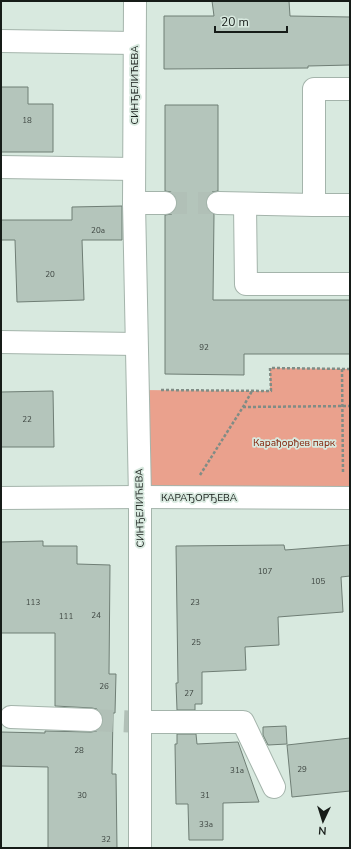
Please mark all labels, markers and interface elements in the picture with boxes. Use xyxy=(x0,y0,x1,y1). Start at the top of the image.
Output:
scale bar xyxy=(215,8,287,34)
text: 20 m xyxy=(221,14,249,30)
street label: СИНЂЕЛИЋЕВА xyxy=(128,45,142,125)
house number: 18 xyxy=(22,115,32,126)
house number: 20a xyxy=(91,225,105,236)
house number: 20 xyxy=(45,269,55,280)
house number: 92 xyxy=(199,342,209,353)
house number: 22 xyxy=(22,414,32,425)
park label: Карађорђев парк xyxy=(253,436,336,450)
street label: СИНЂЕЛИЋЕВА xyxy=(132,468,148,548)
street label: КАРАЂОРЂЕВА xyxy=(161,491,238,505)
house number: 107 xyxy=(258,566,272,577)
house number: 105 xyxy=(311,576,325,587)
house number: 113 xyxy=(26,597,40,608)
house number: 23 xyxy=(190,597,200,608)
house number: 24 xyxy=(91,610,101,621)
house number: 111 xyxy=(59,611,73,622)
house number: 25 xyxy=(191,637,201,648)
house number: 26 xyxy=(99,681,109,692)
house number: 27 xyxy=(184,688,194,699)
house number: 28 xyxy=(74,745,84,756)
house number: 29 xyxy=(297,764,307,775)
house number: 31a xyxy=(230,765,244,776)
house number: 30 xyxy=(77,790,87,801)
house number: 31 xyxy=(200,790,210,801)
north arrow xyxy=(303,801,343,841)
house number: 33a xyxy=(199,819,213,830)
text: N xyxy=(318,823,327,838)
house number: 32 xyxy=(101,834,111,845)

